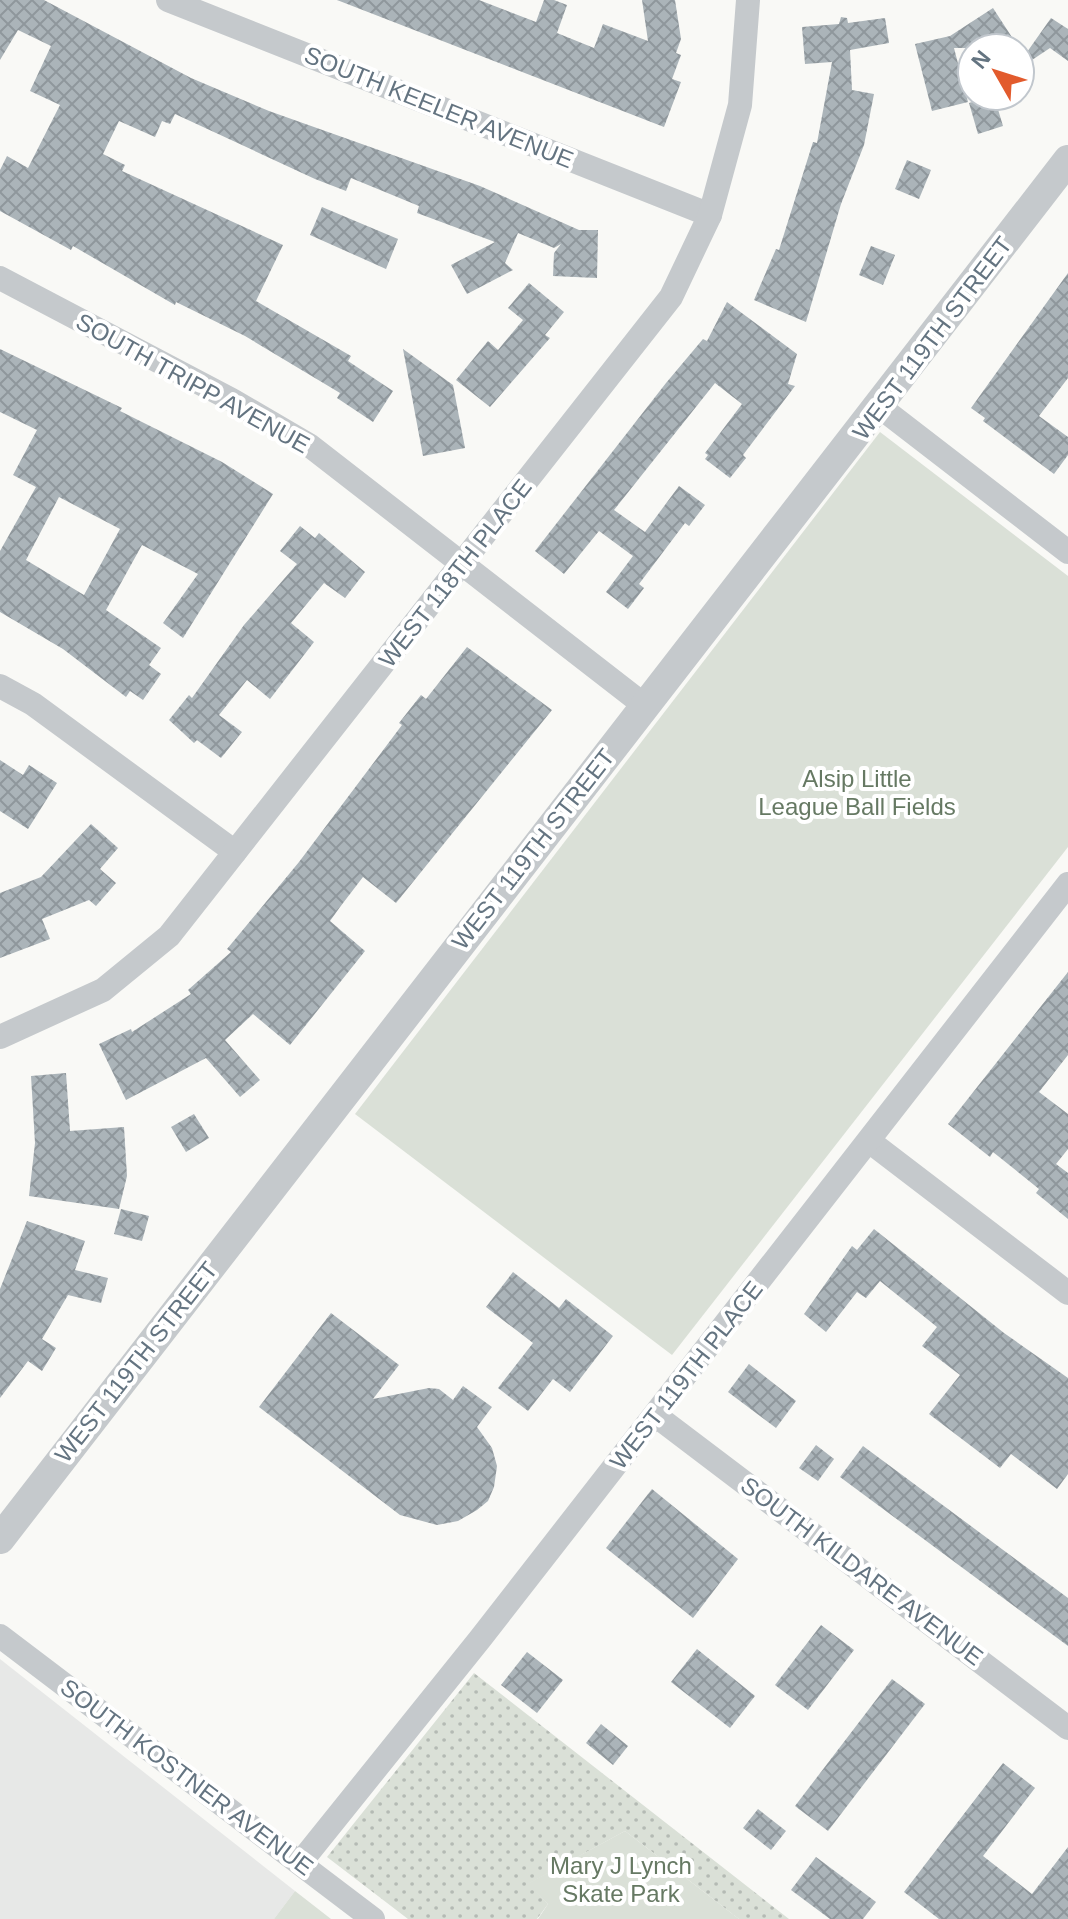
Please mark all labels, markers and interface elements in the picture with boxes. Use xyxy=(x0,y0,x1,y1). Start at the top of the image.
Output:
north arrow xyxy=(956,32,1036,112)
street label: SOUTH KEELER AVENUE xyxy=(301,41,577,173)
text: N xyxy=(966,46,996,74)
street label: WEST 119TH STREET xyxy=(847,231,1017,445)
street label: SOUTH TRIPP AVENUE xyxy=(72,308,314,458)
street label: WEST 118TH PLACE xyxy=(373,474,537,672)
street label: WEST 119TH STREET xyxy=(446,743,620,955)
park label: Alsip Little League Ball Fields xyxy=(758,765,956,820)
street label: WEST 119TH STREET xyxy=(49,1256,223,1468)
street label: WEST 119TH PLACE xyxy=(604,1276,768,1474)
street label: SOUTH KILDARE AVENUE xyxy=(736,1471,988,1671)
street label: SOUTH KOSTNER AVENUE xyxy=(56,1673,318,1881)
park label: Mary J Lynch Skate Park xyxy=(550,1852,692,1907)

